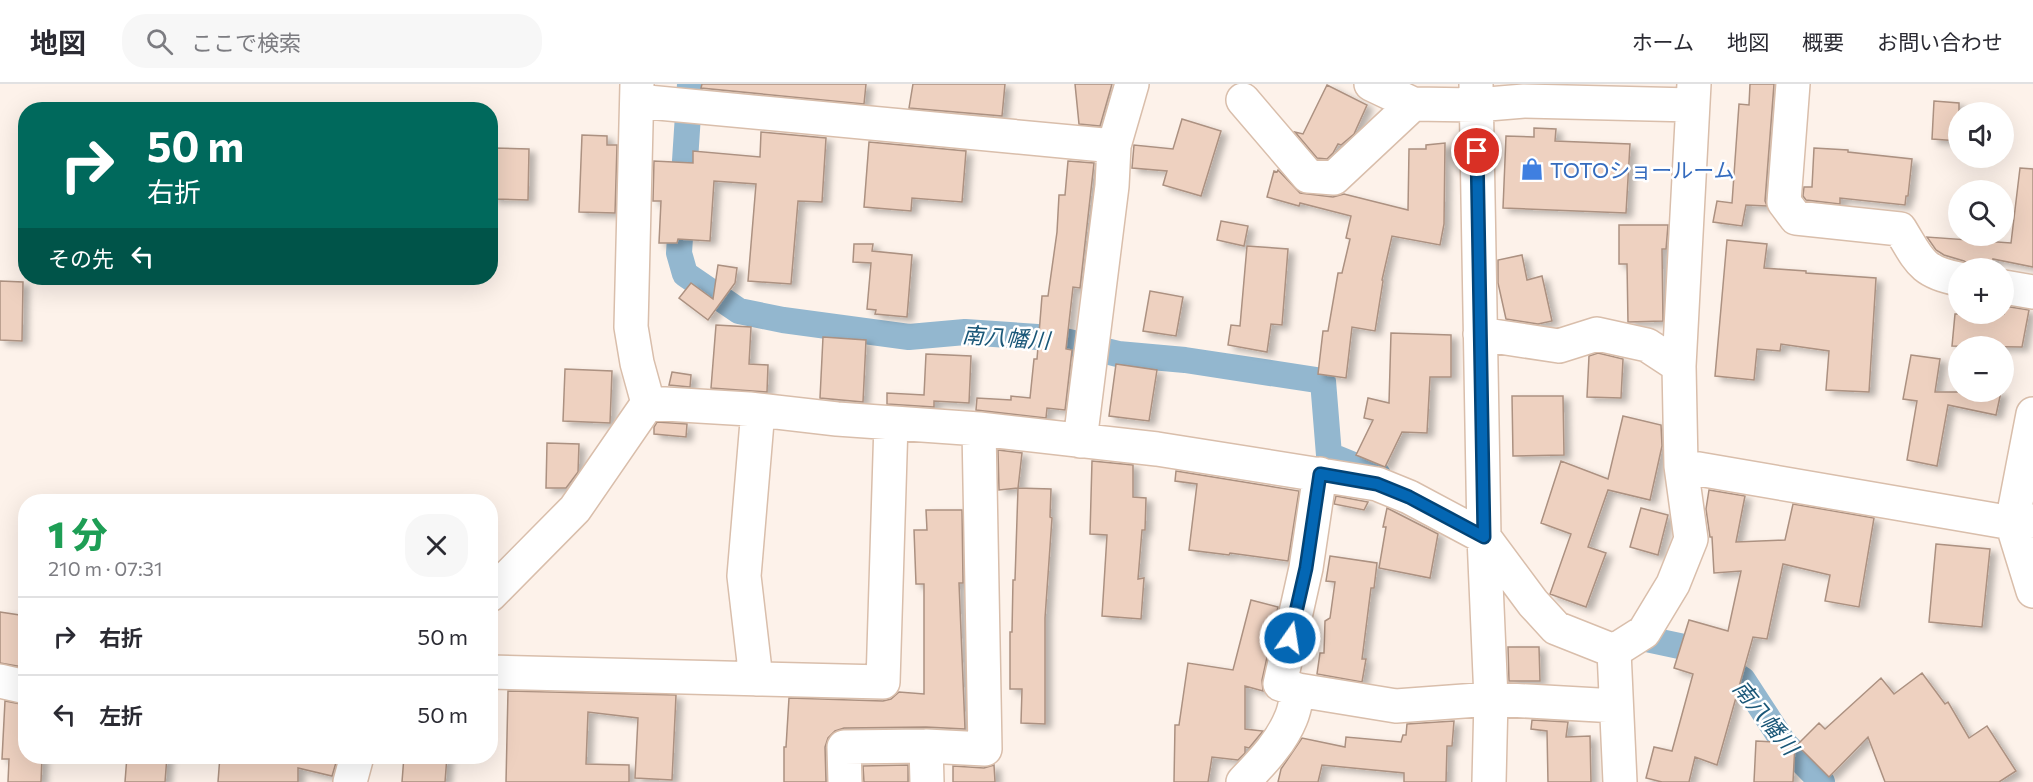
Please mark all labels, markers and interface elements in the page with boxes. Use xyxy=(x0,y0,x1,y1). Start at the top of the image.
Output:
search box xyxy=(122,14,542,68)
text: 地図 xyxy=(30,25,86,59)
icon: search xyxy=(143,25,176,58)
text: ここで検索 xyxy=(191,29,301,56)
text: ホーム xyxy=(1632,29,1694,54)
text: 地図 xyxy=(1727,29,1769,54)
text: 概要 xyxy=(1802,29,1844,54)
text: お問い合わせ xyxy=(1877,29,2003,54)
map controls xyxy=(1948,102,2014,402)
button: sound xyxy=(1948,102,2014,168)
text: 50 m xyxy=(147,119,244,171)
pin xyxy=(1451,125,1502,176)
icon: right xyxy=(48,126,126,204)
icon: arrive xyxy=(1460,134,1493,167)
shop icon: TOTOショールーム xyxy=(1519,156,1545,182)
place label: TOTOショールーム xyxy=(1550,157,1735,182)
text: 右折 xyxy=(147,175,201,208)
button: search xyxy=(1948,180,2014,246)
icon: left xyxy=(126,240,159,273)
text: その先 xyxy=(48,245,114,272)
button: + xyxy=(1948,258,2014,324)
water label: 南八幡川 xyxy=(961,320,1053,354)
button: − xyxy=(1948,336,2014,402)
text: 1 分 xyxy=(48,511,108,555)
button: close xyxy=(405,514,468,577)
text: 210 m · 07:31 xyxy=(48,556,163,580)
position arrow xyxy=(1258,606,1322,670)
icon: right xyxy=(48,620,81,653)
text: 50 m xyxy=(418,623,468,650)
text: 右折 xyxy=(99,624,143,651)
water label: 南八幡川 xyxy=(1728,674,1805,761)
icon: left xyxy=(48,698,81,731)
text: 50 m xyxy=(418,701,468,728)
text: 左折 xyxy=(99,702,143,729)

